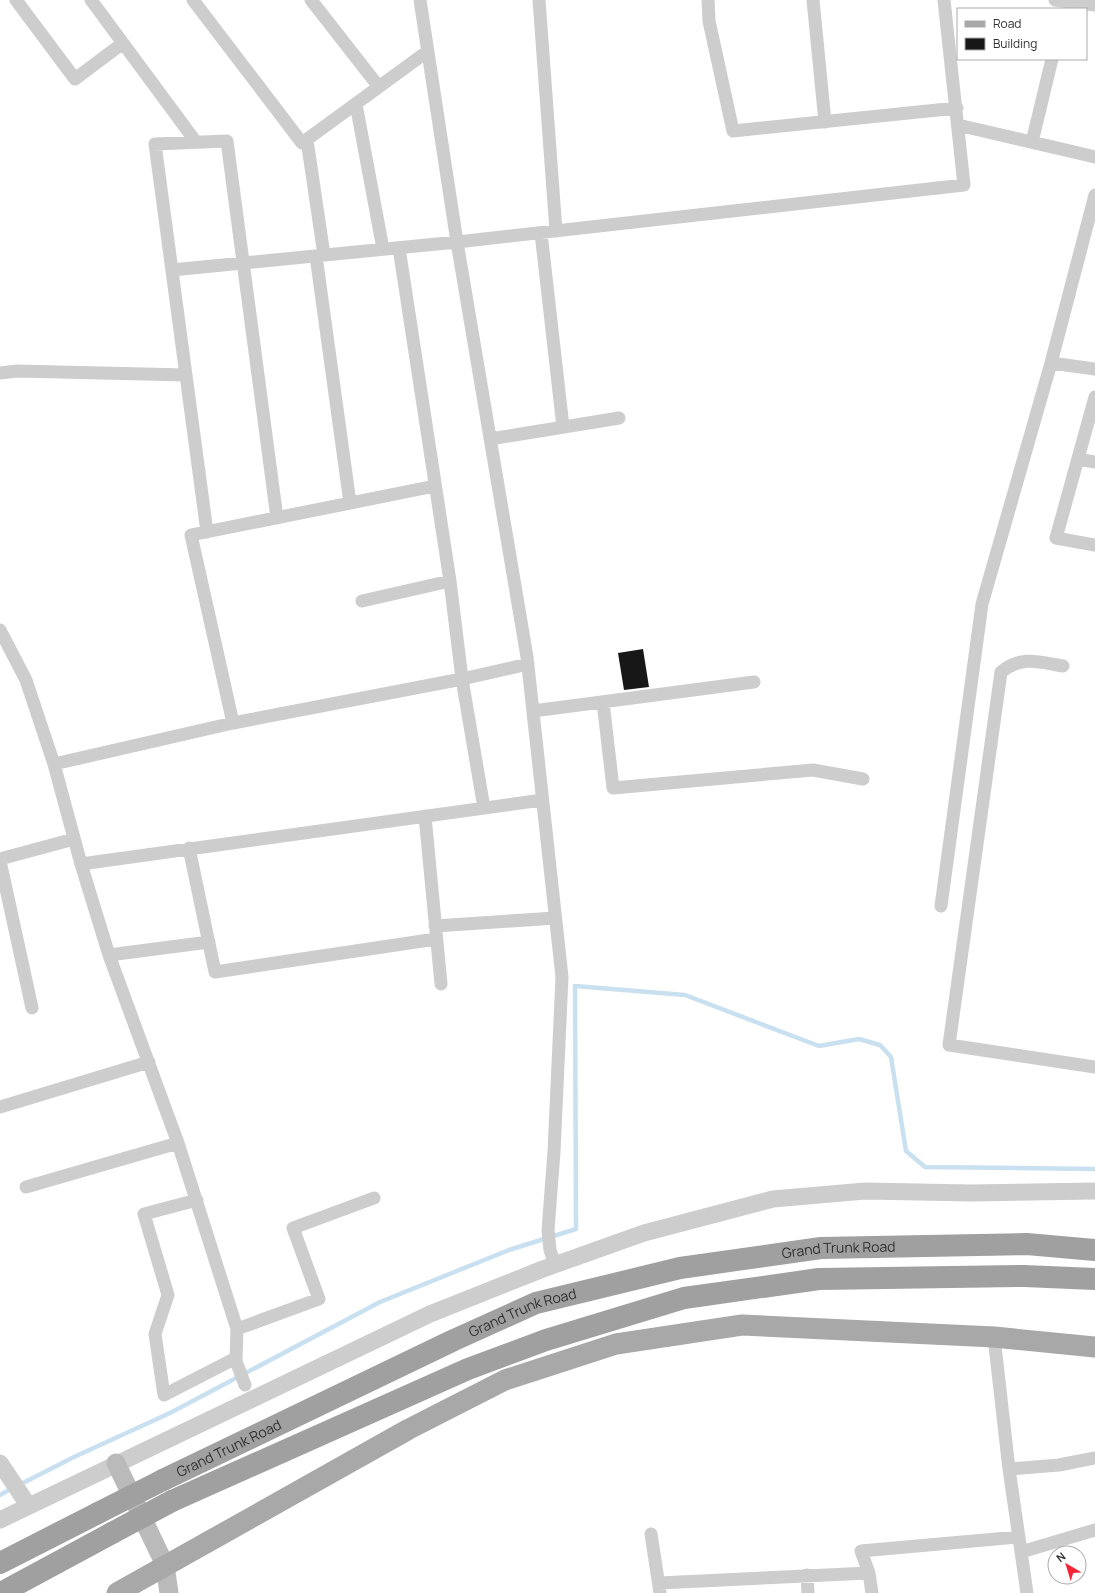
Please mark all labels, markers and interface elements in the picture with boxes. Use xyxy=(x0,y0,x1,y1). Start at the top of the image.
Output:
legend xyxy=(957,8,1087,60)
text: Road xyxy=(993,15,1021,32)
text: Building xyxy=(993,35,1037,52)
street label: Grand Trunk Road xyxy=(780,1237,896,1262)
street label: Grand Trunk Road xyxy=(465,1284,578,1341)
street label: Grand Trunk Road xyxy=(173,1415,284,1481)
north arrow xyxy=(1047,1545,1087,1585)
text: N xyxy=(1053,1548,1068,1565)

